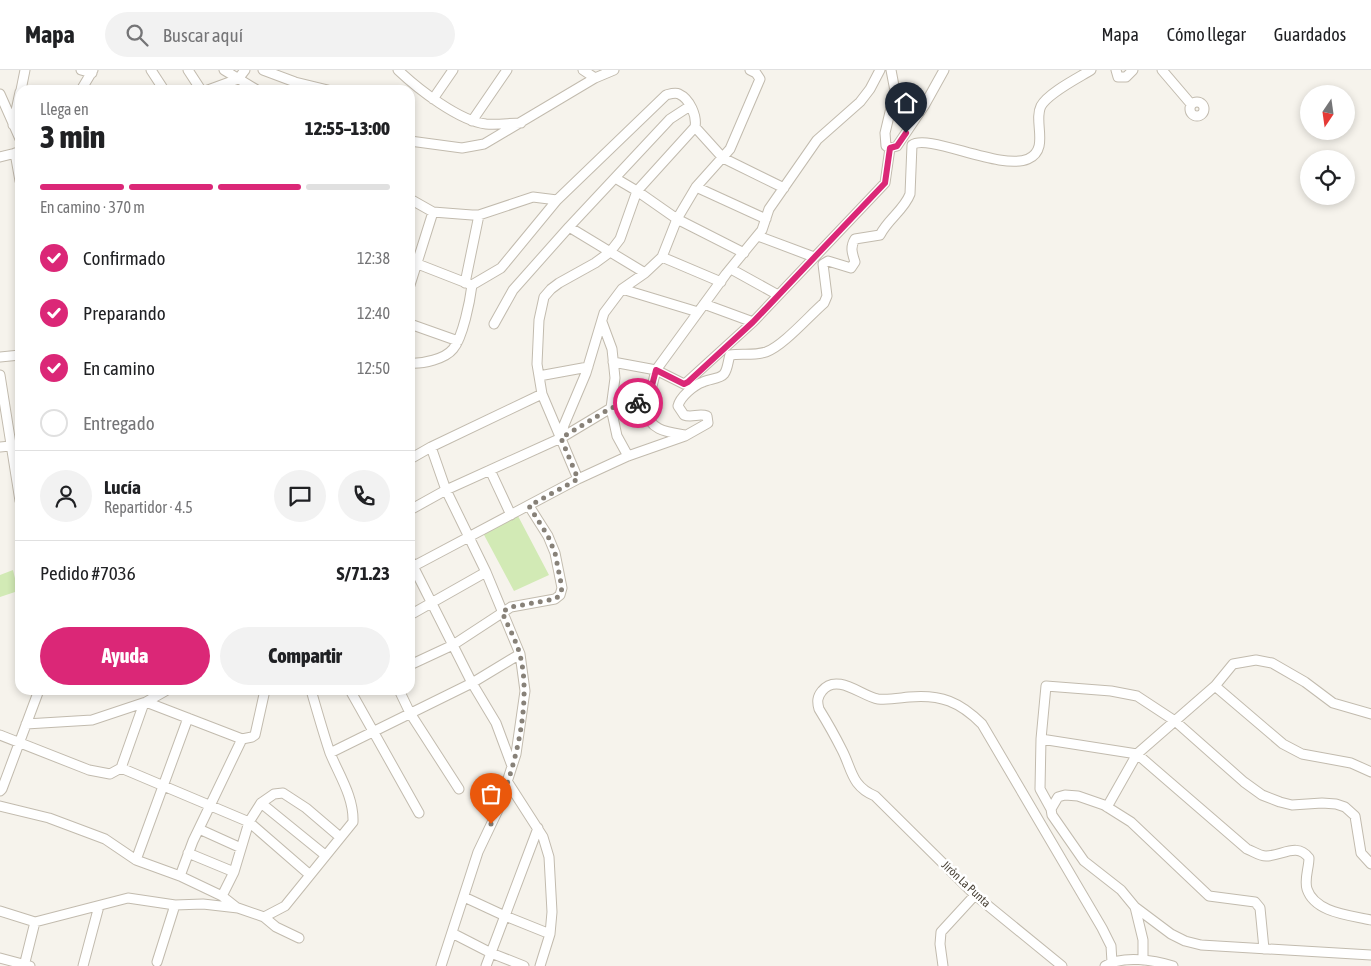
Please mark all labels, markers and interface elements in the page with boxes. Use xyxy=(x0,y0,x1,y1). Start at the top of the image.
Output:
search box xyxy=(105,12,455,57)
text: Mapa xyxy=(25,21,75,48)
icon: search xyxy=(123,21,151,49)
text: Buscar aquí xyxy=(163,24,243,46)
text: Mapa xyxy=(1101,24,1139,45)
text: Cómo llegar xyxy=(1167,24,1246,45)
text: Guardados xyxy=(1274,24,1346,45)
pin xyxy=(885,82,927,133)
north arrow xyxy=(1300,85,1355,140)
map controls xyxy=(1300,85,1355,205)
icon: home xyxy=(892,89,920,117)
text: Llega en xyxy=(40,100,89,118)
text: 12:55–13:00 xyxy=(305,117,390,139)
text: 3 min xyxy=(40,118,105,155)
button: locate xyxy=(1300,150,1355,205)
text: En camino · 370 m xyxy=(40,198,145,216)
icon: check xyxy=(40,244,68,272)
text: Confirmado xyxy=(83,247,165,269)
text: 12:38 xyxy=(357,249,390,267)
icon: check xyxy=(40,299,68,327)
text: Preparando xyxy=(83,302,166,324)
text: 12:40 xyxy=(357,304,390,322)
icon: check xyxy=(40,354,68,382)
text: En camino xyxy=(83,357,155,379)
text: 12:50 xyxy=(357,359,390,377)
courier xyxy=(613,378,663,428)
icon: bike xyxy=(624,389,652,417)
text: Entregado xyxy=(83,412,155,434)
button: person xyxy=(40,470,92,522)
button: chat xyxy=(274,470,326,522)
button: phone xyxy=(338,470,390,522)
text: Lucía xyxy=(104,476,141,498)
text: Repartidor · 4.5 xyxy=(104,498,193,516)
text: Pedido #7036 xyxy=(40,562,136,584)
text: S/71.23 xyxy=(336,562,390,584)
button: Ayuda xyxy=(40,627,210,685)
button: Compartir xyxy=(220,627,390,685)
pin xyxy=(470,773,512,824)
icon: bag xyxy=(477,780,505,808)
street label: Jirón La Punta xyxy=(939,858,993,910)

